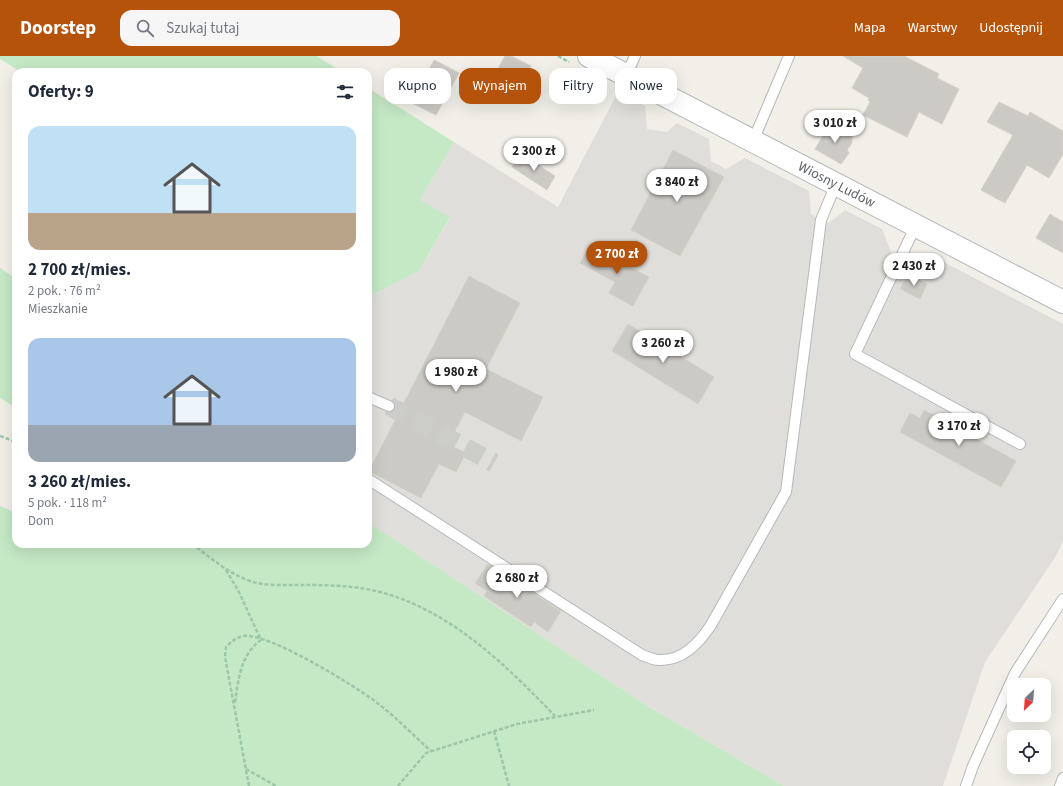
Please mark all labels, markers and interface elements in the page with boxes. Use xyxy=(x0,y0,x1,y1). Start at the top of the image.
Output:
search box xyxy=(120,10,400,46)
text: Doorstep xyxy=(20,15,96,42)
icon: search xyxy=(134,17,156,39)
text: Szukaj tutaj xyxy=(166,18,239,39)
text: Mapa xyxy=(854,18,886,38)
text: Warstwy xyxy=(908,18,957,38)
text: Udostępnij xyxy=(979,18,1043,38)
chip: Kupno xyxy=(384,68,451,104)
chip: Wynajem xyxy=(459,68,541,104)
chip: Filtry xyxy=(549,68,607,104)
chip: Nowe xyxy=(615,68,677,104)
text: Oferty: 9 xyxy=(28,80,94,104)
icon: filters xyxy=(334,81,356,103)
pin: 3 010 zł xyxy=(794,110,876,144)
text: 3 010 zł xyxy=(813,114,857,132)
pin: 2 300 zł xyxy=(493,138,575,172)
text: 2 300 zł xyxy=(512,142,556,160)
icon: home xyxy=(156,152,228,224)
street label: Wiosny Ludów xyxy=(794,157,879,213)
pin: 3 840 zł xyxy=(636,169,718,203)
text: 3 840 zł xyxy=(655,173,699,191)
pin: 2 700 zł xyxy=(576,241,658,275)
text: 2 700 zł xyxy=(595,245,639,263)
pin: 2 430 zł xyxy=(873,253,955,287)
text: 2 430 zł xyxy=(892,257,936,275)
text: 2 700 zł/mies. xyxy=(28,258,131,282)
text: 2 pok. · 76 m² xyxy=(28,282,101,300)
text: Mieszkanie xyxy=(28,300,88,318)
pin: 3 260 zł xyxy=(622,330,704,364)
text: 3 260 zł xyxy=(641,334,685,352)
pin: 1 980 zł xyxy=(415,359,497,393)
text: 1 980 zł xyxy=(434,363,478,381)
icon: home xyxy=(156,364,228,436)
pin: 3 170 zł xyxy=(918,413,1000,447)
text: 3 170 zł xyxy=(937,417,981,435)
text: 3 260 zł/mies. xyxy=(28,470,131,494)
text: 5 pok. · 118 m² xyxy=(28,494,107,512)
text: Dom xyxy=(28,512,54,530)
pin: 2 680 zł xyxy=(476,565,558,599)
text: 2 680 zł xyxy=(495,569,539,587)
north arrow xyxy=(1007,678,1051,722)
map controls xyxy=(1007,678,1051,774)
button: locate xyxy=(1007,730,1051,774)

